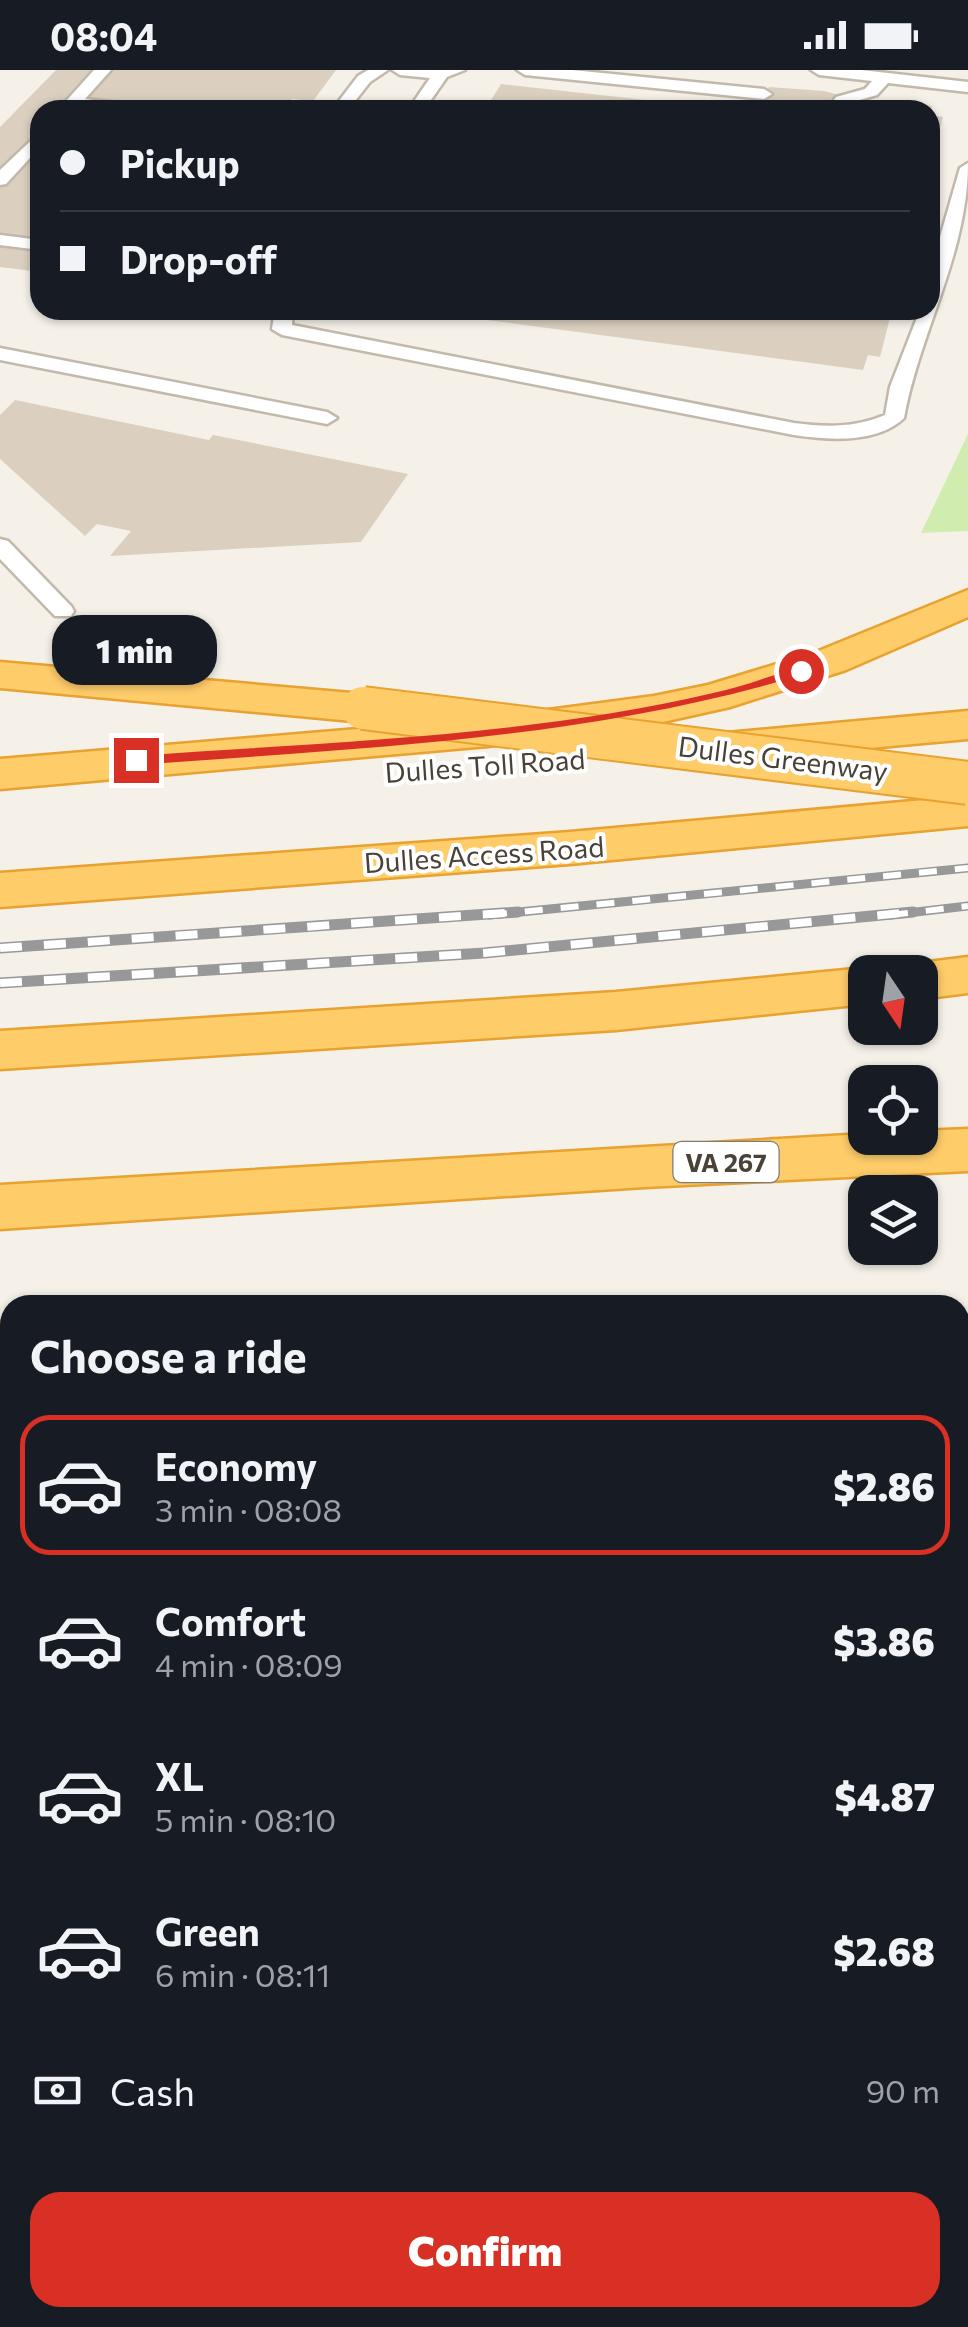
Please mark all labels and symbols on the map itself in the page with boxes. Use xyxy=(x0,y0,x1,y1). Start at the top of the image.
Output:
callout: 1 min xyxy=(54,615,218,685)
route start xyxy=(779,649,824,694)
street label: Dulles Greenway xyxy=(676,728,890,788)
route end xyxy=(114,738,159,783)
street label: Dulles Toll Road xyxy=(384,741,586,789)
street label: Dulles Access Road xyxy=(363,829,605,879)
north arrow xyxy=(848,955,938,1045)
road number: VA 267 xyxy=(674,1142,778,1182)

